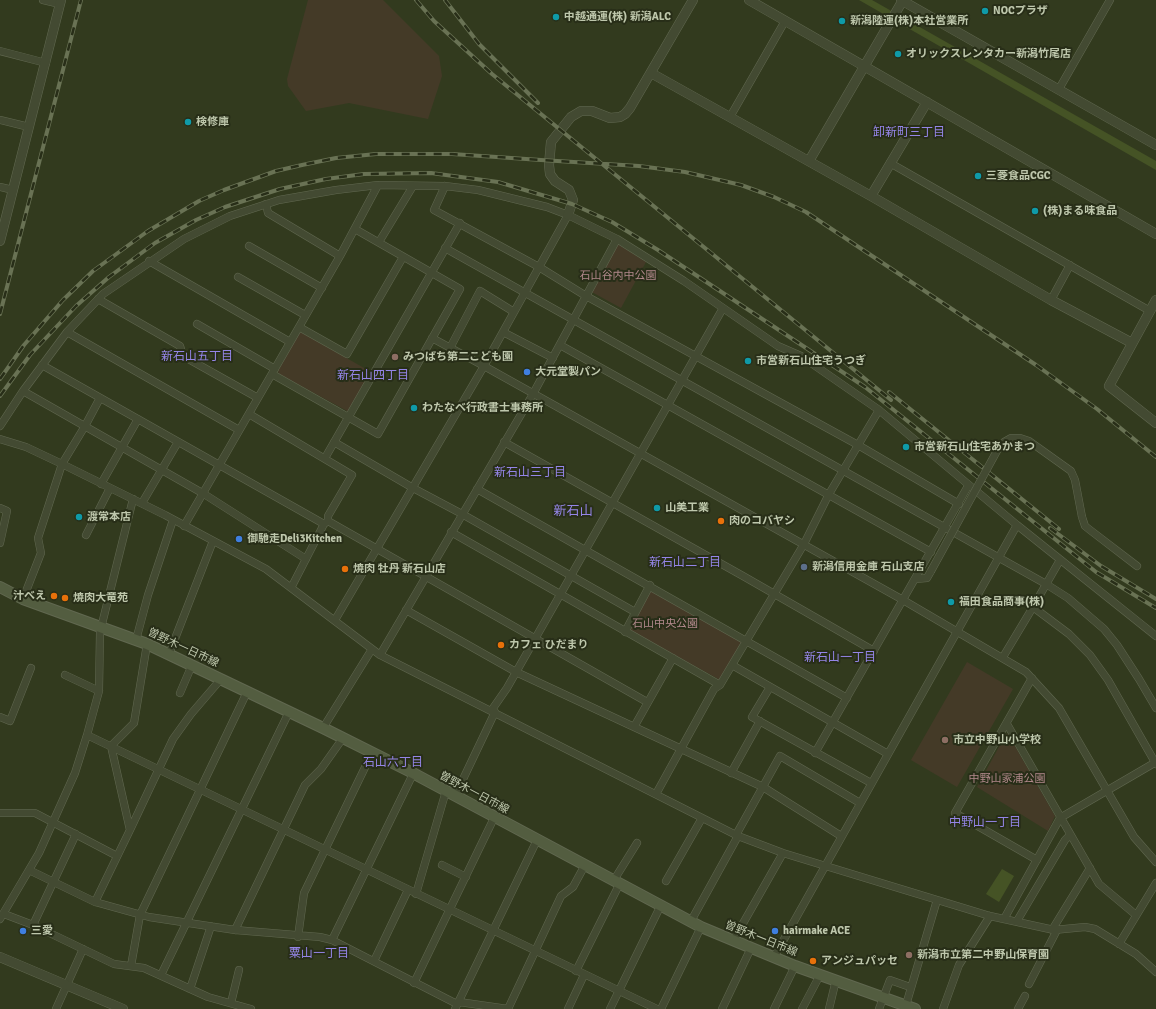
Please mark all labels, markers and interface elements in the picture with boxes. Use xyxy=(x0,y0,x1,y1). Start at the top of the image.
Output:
place label: NOCプラザ xyxy=(993,4,1048,18)
marker: NOCプラザ xyxy=(980,6,990,16)
place label: 中越通運(株) 新潟ALC xyxy=(564,10,671,24)
marker: 中越通運(株) 新潟ALC xyxy=(551,12,561,22)
place label: 新潟陸運(株)本社営業所 xyxy=(850,14,968,28)
marker: 新潟陸運(株)本社営業所 xyxy=(837,16,847,26)
place label: オリックスレンタカー新潟竹尾店 xyxy=(906,47,1071,61)
marker: オリックスレンタカー新潟竹尾店 xyxy=(893,49,903,59)
place label: 検修庫 xyxy=(196,115,229,129)
marker: 検修庫 xyxy=(183,117,193,127)
district label: 卸新町三丁目 xyxy=(873,126,945,140)
place label: 三菱食品CGC xyxy=(986,169,1051,183)
marker: 三菱食品CGC xyxy=(973,171,983,181)
place label: (株)まる味食品 xyxy=(1043,204,1117,218)
marker: (株)まる味食品 xyxy=(1030,206,1040,216)
park label: 石山谷内中公園 xyxy=(580,269,656,283)
district label: 新石山五丁目 xyxy=(161,350,233,364)
place label: みつばち第二こども園 xyxy=(403,350,513,364)
marker: みつばち第二こども園 xyxy=(390,352,400,362)
place label: 市営新石山住宅うつぎ xyxy=(756,354,866,368)
marker: 市営新石山住宅うつぎ xyxy=(743,356,753,366)
place label: 大元堂製パン xyxy=(535,365,601,379)
marker: 大元堂製パン xyxy=(522,367,532,377)
district label: 新石山四丁目 xyxy=(337,369,409,383)
place label: わたなべ行政書士事務所 xyxy=(422,401,543,415)
marker: わたなべ行政書士事務所 xyxy=(409,403,419,413)
place label: 市営新石山住宅あかまつ xyxy=(914,440,1035,454)
marker: 市営新石山住宅あかまつ xyxy=(901,442,911,452)
district label: 新石山三丁目 xyxy=(494,466,566,480)
place label: 山美工業 xyxy=(665,501,709,515)
marker: 山美工業 xyxy=(652,503,662,513)
district label: 新石山 xyxy=(554,504,592,520)
place label: 渡常本店 xyxy=(87,510,131,524)
marker: 渡常本店 xyxy=(74,512,84,522)
place label: 肉のコバヤシ xyxy=(729,514,795,528)
marker: 肉のコバヤシ xyxy=(716,516,726,526)
place label: 御馳走Deli3Kitchen xyxy=(247,532,342,546)
marker: 御馳走Deli3Kitchen xyxy=(234,534,244,544)
district label: 新石山二丁目 xyxy=(649,556,721,570)
place label: 新潟信用金庫 石山支店 xyxy=(812,560,924,574)
place label: 焼肉 牡丹 新石山店 xyxy=(353,562,446,576)
marker: 新潟信用金庫 石山支店 xyxy=(799,562,809,572)
marker: 焼肉 牡丹 新石山店 xyxy=(340,564,350,574)
place label: 汁べえ xyxy=(13,589,46,603)
marker: 汁べえ xyxy=(49,591,59,601)
place label: 焼肉大竜苑 xyxy=(73,591,128,605)
marker: 焼肉大竜苑 xyxy=(60,593,70,603)
place label: 福田食品商事(株) xyxy=(959,595,1044,609)
marker: 福田食品商事(株) xyxy=(946,597,956,607)
park label: 石山中央公園 xyxy=(632,617,698,631)
street label: 曽野木一日市線 xyxy=(145,626,221,670)
place label: カフェ ひだまり xyxy=(509,638,588,652)
marker: カフェ ひだまり xyxy=(496,640,506,650)
district label: 新石山一丁目 xyxy=(804,651,876,665)
place label: 市立中野山小学校 xyxy=(953,733,1041,747)
marker: 市立中野山小学校 xyxy=(940,735,950,745)
district label: 石山六丁目 xyxy=(363,756,423,770)
street label: 曽野木一日市線 xyxy=(437,769,511,817)
park label: 中野山家浦公園 xyxy=(969,772,1045,786)
district label: 中野山一丁目 xyxy=(949,816,1021,830)
street label: 曽野木一日市線 xyxy=(723,918,799,960)
place label: 三愛 xyxy=(31,924,53,938)
place label: hairmake ACE xyxy=(783,924,850,938)
marker: 三愛 xyxy=(18,926,28,936)
marker: hairmake ACE xyxy=(770,926,780,936)
district label: 粟山一丁目 xyxy=(289,947,349,961)
place label: 新潟市立第二中野山保育園 xyxy=(917,948,1049,962)
marker: 新潟市立第二中野山保育園 xyxy=(904,950,914,960)
place label: アンジュパッセ xyxy=(821,954,898,968)
marker: アンジュパッセ xyxy=(808,956,818,966)

